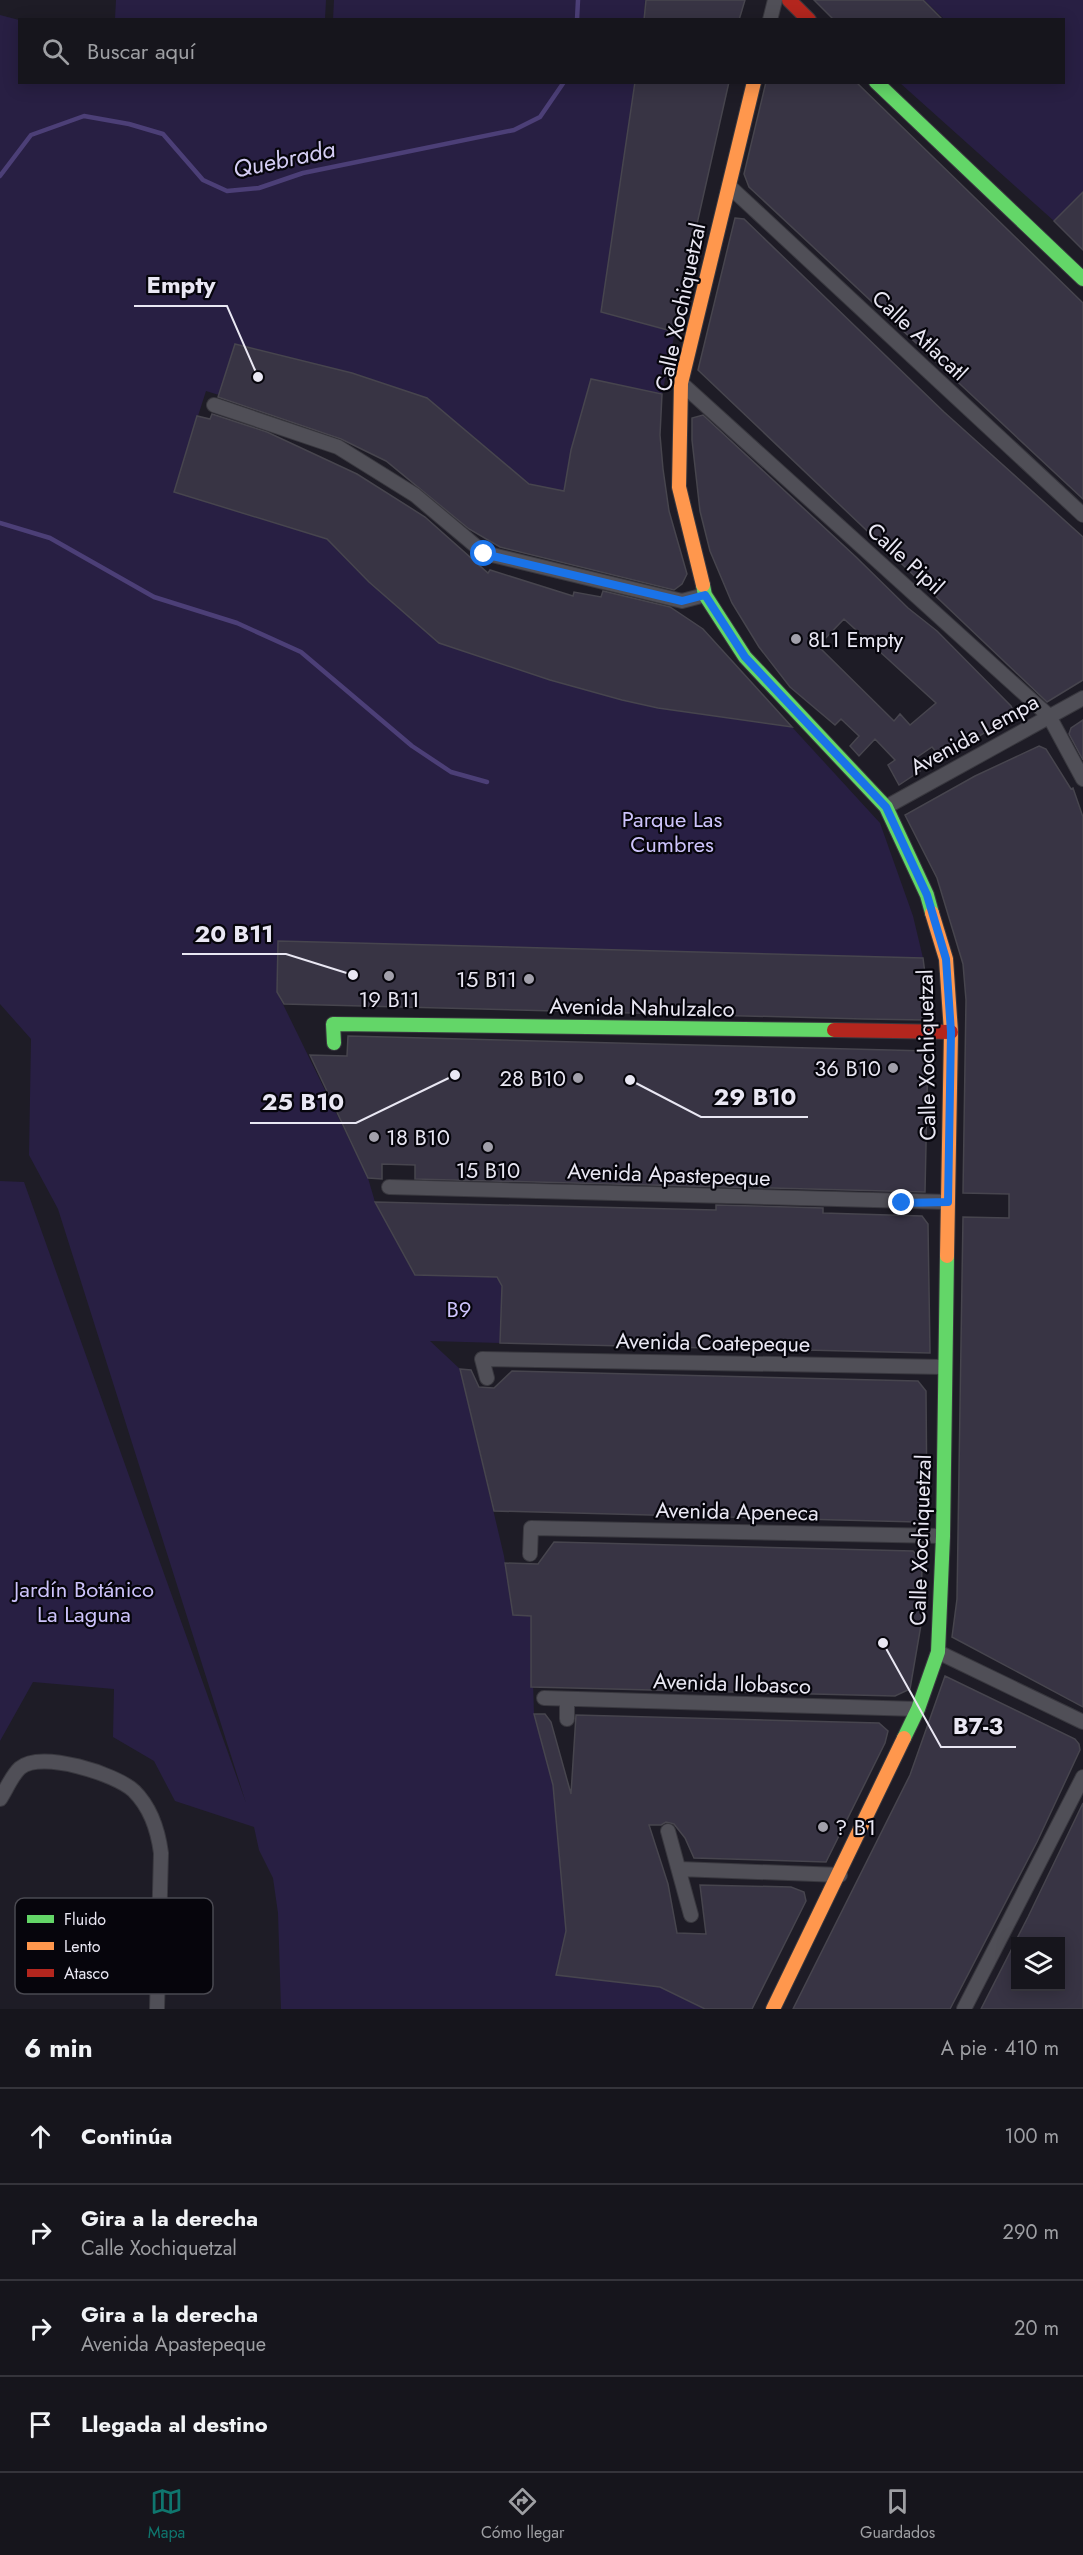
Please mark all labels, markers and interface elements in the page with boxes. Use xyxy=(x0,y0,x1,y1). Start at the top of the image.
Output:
search box xyxy=(18,18,1065,84)
icon: search xyxy=(39,35,72,68)
text: Buscar aquí xyxy=(87,35,195,67)
water label: Quebrada xyxy=(230,131,338,187)
street label: Calle Xochiquetzal xyxy=(647,220,713,394)
callout: Empty xyxy=(134,264,227,306)
text: Empty xyxy=(146,267,216,302)
street label: Calle Atlacatl xyxy=(865,282,975,388)
street label: Calle Pipil xyxy=(860,514,952,602)
route start xyxy=(470,540,496,566)
place label: 8L1 Empty xyxy=(808,623,903,655)
marker: 8L1 Empty xyxy=(789,632,803,646)
street label: Avenida Lempa xyxy=(904,685,1044,783)
park label: Parque Las Cumbres xyxy=(622,803,722,860)
callout: 20 B11 xyxy=(182,912,286,954)
text: 20 B11 xyxy=(194,916,274,951)
place label: 15 B11 xyxy=(456,963,517,995)
marker: 19 B11 xyxy=(382,969,396,983)
street label: Calle Xochiquetzal xyxy=(909,969,943,1141)
marker: 15 B11 xyxy=(522,972,536,986)
place label: 19 B11 xyxy=(358,983,420,1015)
street label: Avenida Nahulzalco xyxy=(549,989,735,1025)
place label: 36 B10 xyxy=(814,1052,881,1084)
marker: 36 B10 xyxy=(886,1061,900,1075)
place label: 28 B10 xyxy=(499,1062,566,1094)
marker: 28 B10 xyxy=(571,1071,585,1085)
callout: 29 B10 xyxy=(701,1075,808,1117)
text: 29 B10 xyxy=(713,1079,797,1114)
callout: 25 B10 xyxy=(250,1081,356,1123)
text: 25 B10 xyxy=(262,1084,344,1119)
place label: 18 B10 xyxy=(386,1121,450,1153)
marker: 18 B10 xyxy=(367,1130,381,1144)
marker: 15 B10 xyxy=(481,1140,495,1154)
place label: 15 B10 xyxy=(456,1154,520,1186)
street label: Avenida Apastepeque xyxy=(567,1154,771,1194)
route end xyxy=(888,1189,914,1215)
park label: B9 xyxy=(447,1293,471,1325)
street label: Avenida Coatepeque xyxy=(615,1324,811,1360)
street label: Calle Xochiquetzal xyxy=(901,1454,939,1626)
street label: Avenida Apeneca xyxy=(655,1494,819,1528)
park label: Jardín Botánico La Laguna xyxy=(11,1573,154,1630)
street label: Avenida Ilobasco xyxy=(652,1664,812,1702)
callout: B7-3 xyxy=(941,1705,1016,1747)
text: B7-3 xyxy=(953,1708,1003,1743)
place label: ? B1 xyxy=(835,1811,876,1843)
marker: ? B1 xyxy=(816,1820,830,1834)
legend xyxy=(15,1898,213,1994)
text: Fluido xyxy=(64,1908,106,1931)
text: Lento xyxy=(64,1935,101,1958)
map controls xyxy=(1011,1937,1065,1991)
button: layers xyxy=(1011,1937,1065,1991)
text: Atasco xyxy=(64,1962,109,1985)
text: 6 min xyxy=(24,2029,93,2067)
text: A pie · 410 m xyxy=(941,2034,1059,2063)
icon: ahead xyxy=(24,2120,57,2153)
text: Continúa xyxy=(81,2120,172,2152)
text: 100 m xyxy=(1004,2122,1059,2151)
text: Gira a la derecha xyxy=(81,2202,258,2234)
icon: right xyxy=(24,2216,57,2249)
text: 290 m xyxy=(1003,2218,1059,2247)
text: Calle Xochiquetzal xyxy=(81,2234,237,2263)
text: Gira a la derecha xyxy=(81,2298,258,2330)
icon: right xyxy=(24,2312,57,2345)
text: 20 m xyxy=(1014,2314,1059,2343)
text: Avenida Apastepeque xyxy=(81,2330,266,2359)
icon: arrive xyxy=(24,2408,57,2441)
text: Llegada al destino xyxy=(81,2408,268,2440)
tab: Mapa xyxy=(148,2485,185,2544)
tab: Cómo llegar xyxy=(481,2485,565,2544)
tab: Guardados xyxy=(860,2485,935,2544)

